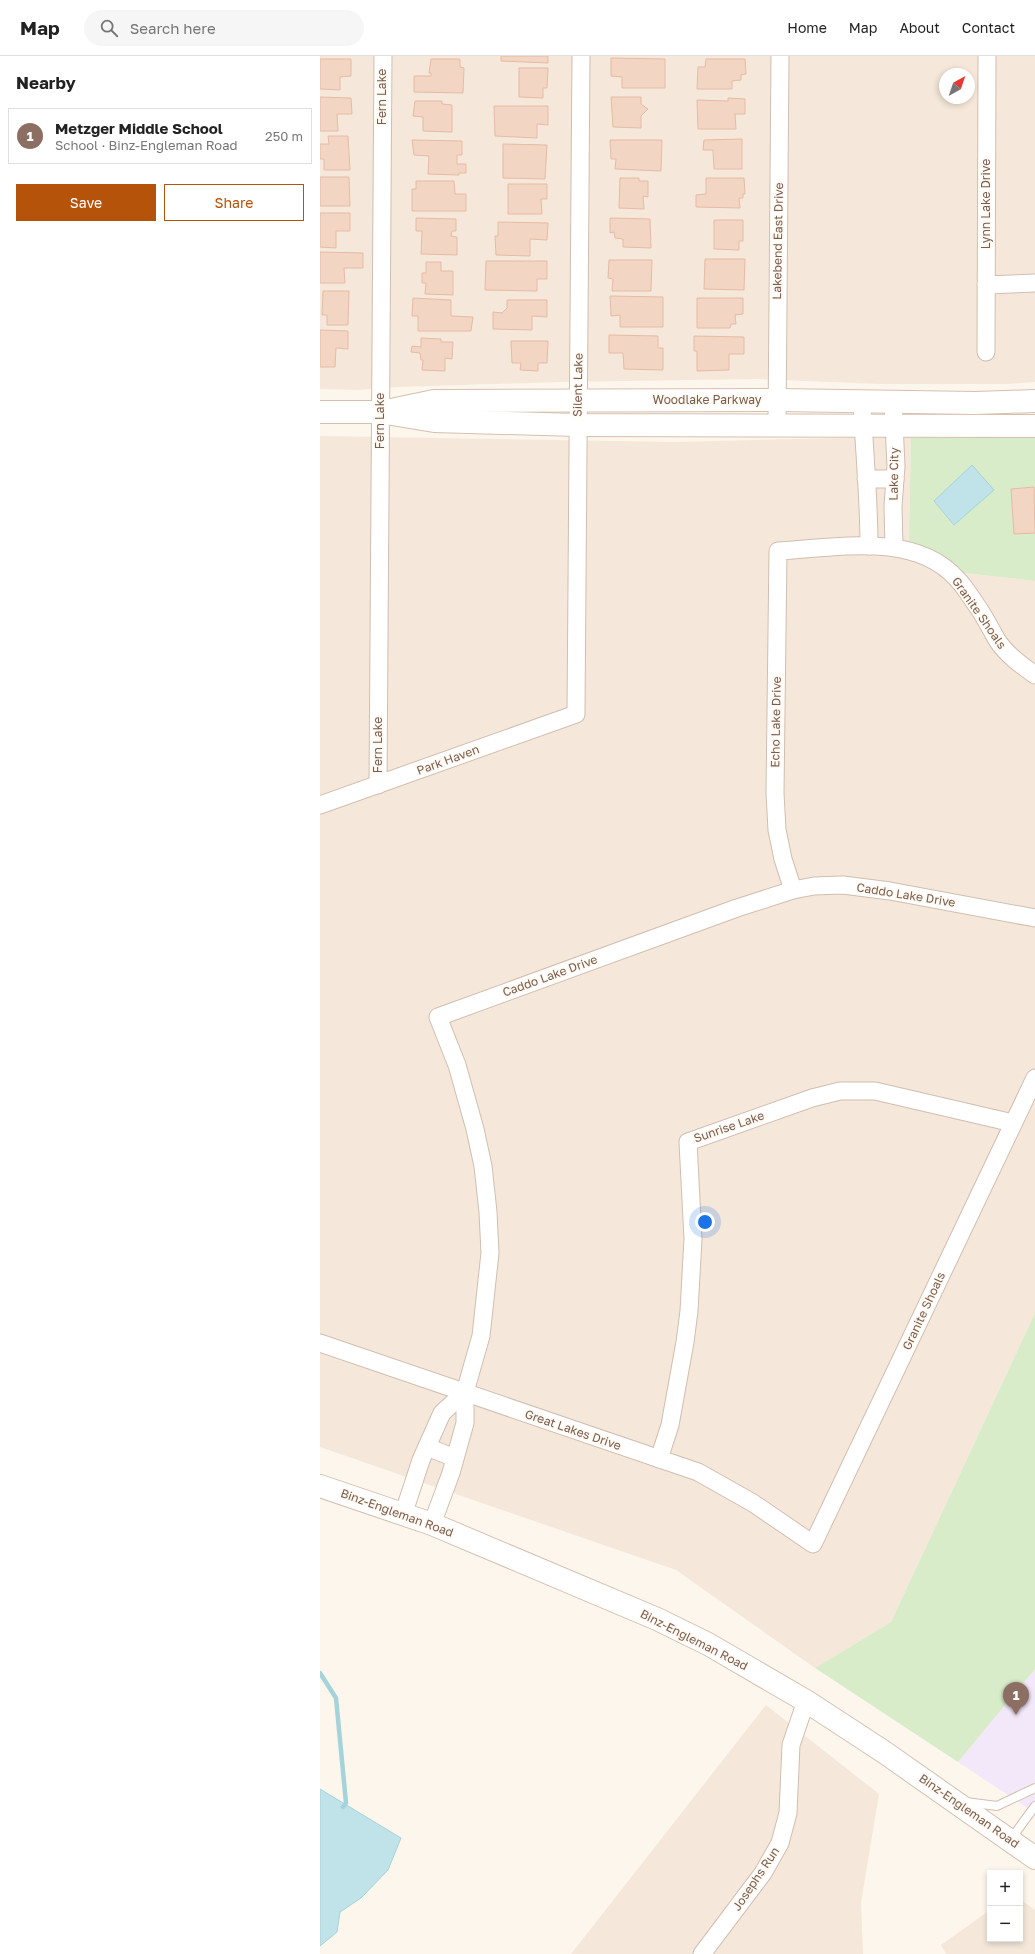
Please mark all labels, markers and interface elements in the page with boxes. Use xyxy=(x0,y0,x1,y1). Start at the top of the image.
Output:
search box xyxy=(84,10,364,46)
text: Map xyxy=(20,16,60,39)
icon: search xyxy=(98,17,120,39)
text: Search here xyxy=(130,19,216,37)
text: Home xyxy=(787,19,827,36)
text: Map xyxy=(849,19,877,36)
text: About xyxy=(899,19,940,36)
text: Contact xyxy=(962,19,1015,36)
north arrow xyxy=(939,68,975,104)
street label: Fern Lake xyxy=(374,69,389,125)
text: Nearby xyxy=(16,72,76,93)
text: Metzger Middle School xyxy=(55,119,223,137)
text: 1 xyxy=(27,128,33,144)
text: 250 m xyxy=(265,128,303,144)
text: School · Binz-Engleman Road xyxy=(55,137,238,153)
street label: Lynn Lake Drive xyxy=(978,159,993,249)
street label: Lakebend East Drive xyxy=(769,182,786,300)
button: Save xyxy=(16,184,156,221)
button: Share xyxy=(164,184,304,221)
street label: Silent Lake xyxy=(569,353,586,417)
street label: Woodlake Parkway xyxy=(653,392,762,407)
street label: Fern Lake xyxy=(372,393,387,449)
street label: Lake City xyxy=(886,447,901,501)
street label: Granite Shoals xyxy=(949,574,1010,652)
street label: Echo Lake Drive xyxy=(767,676,784,768)
street label: Fern Lake xyxy=(370,717,385,773)
street label: Park Haven xyxy=(415,741,481,778)
street label: Caddo Lake Drive xyxy=(856,879,957,910)
street label: Caddo Lake Drive xyxy=(500,951,599,1000)
street label: Sunrise Lake xyxy=(692,1107,766,1146)
your location xyxy=(695,1212,715,1232)
street label: Granite Shoals xyxy=(899,1269,948,1352)
street label: Great Lakes Drive xyxy=(523,1406,623,1453)
street label: Binz-Engleman Road xyxy=(339,1485,456,1540)
street label: Binz-Engleman Road xyxy=(638,1606,751,1673)
pin: 1 xyxy=(1003,1682,1029,1715)
street label: Binz-Engleman Road xyxy=(916,1770,1022,1851)
street label: Josephs Run xyxy=(729,1844,782,1914)
map controls xyxy=(987,1870,1023,1942)
button: + xyxy=(987,1870,1023,1906)
button: − xyxy=(987,1906,1023,1942)

